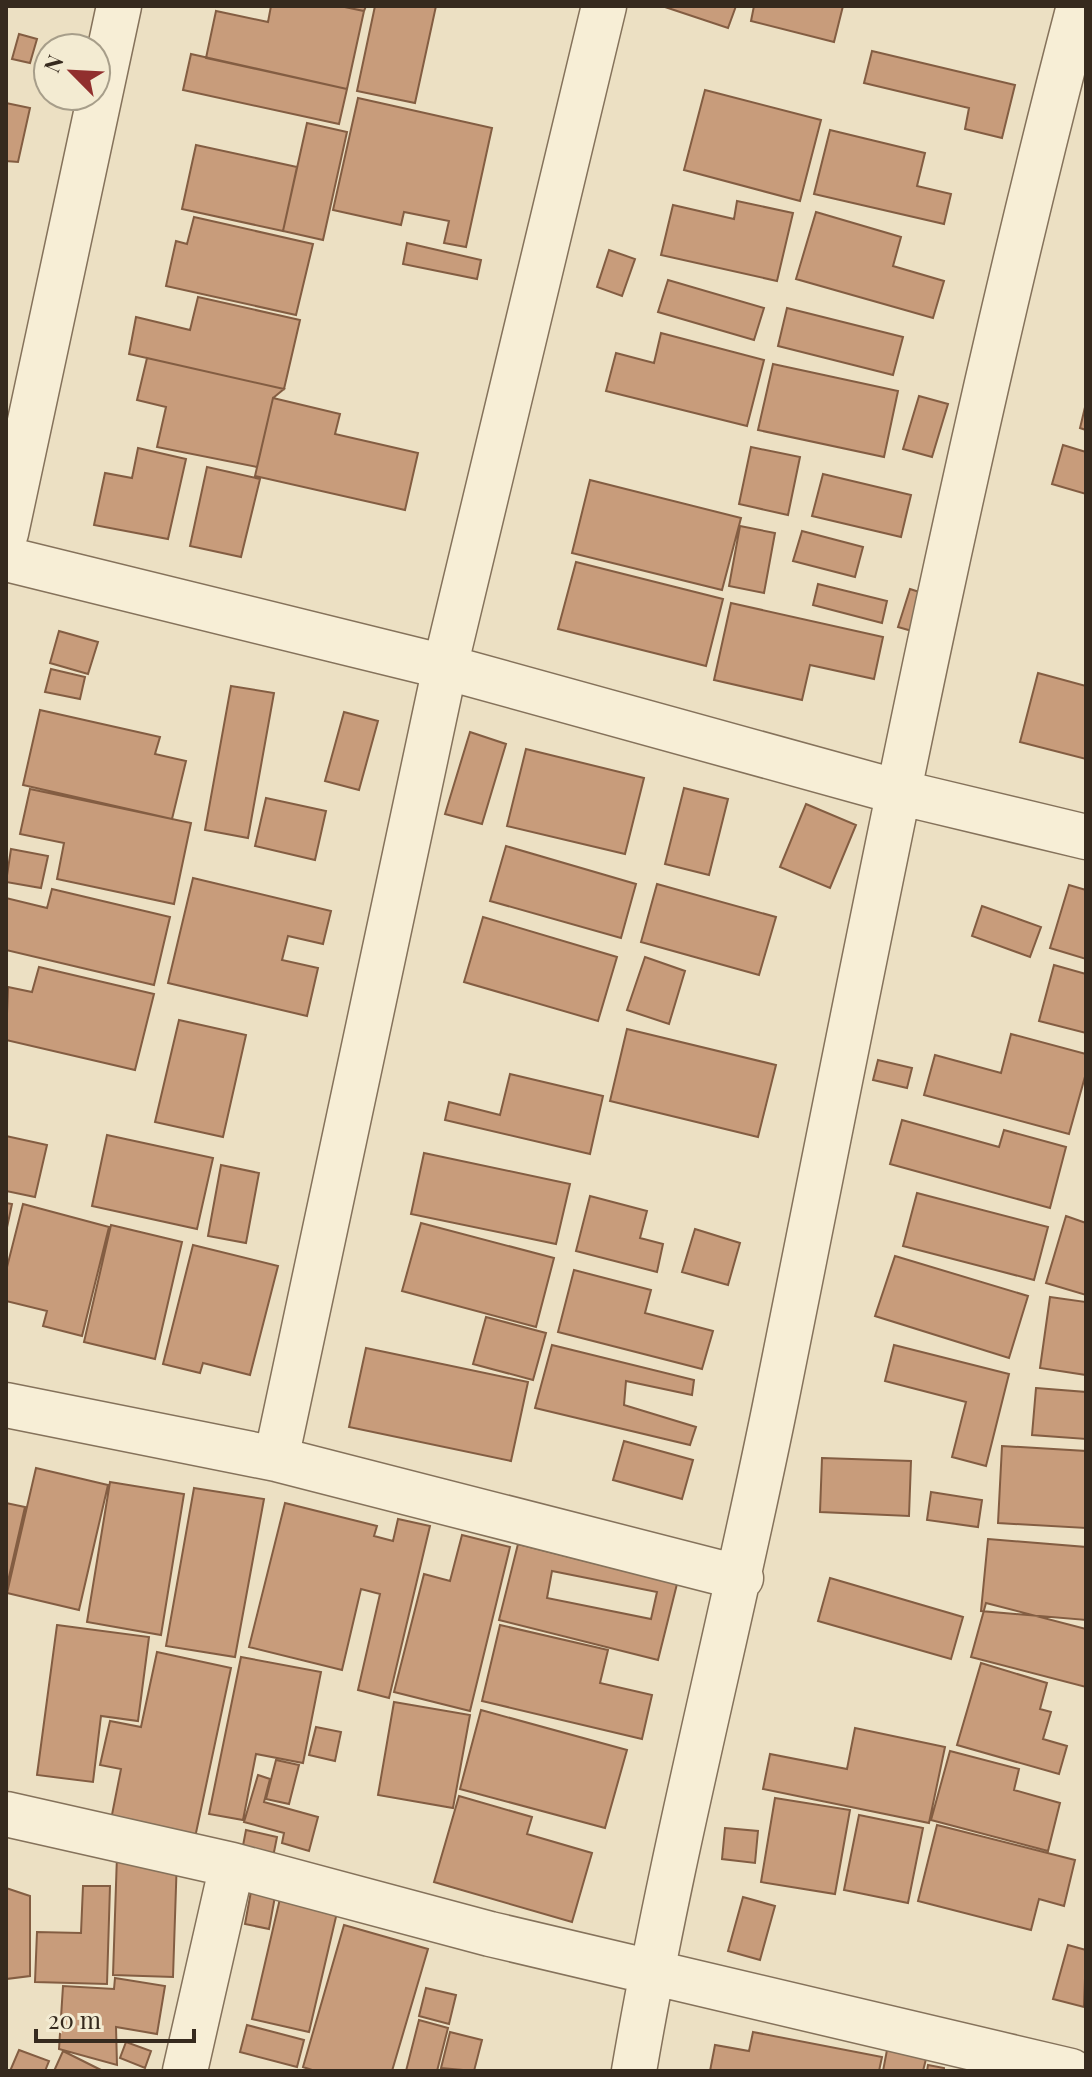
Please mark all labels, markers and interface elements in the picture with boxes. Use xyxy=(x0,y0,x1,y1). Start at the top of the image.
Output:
north arrow xyxy=(32,32,112,112)
text: N xyxy=(36,50,70,77)
scale bar xyxy=(36,1993,194,2043)
text: 20 m xyxy=(48,2003,101,2035)

